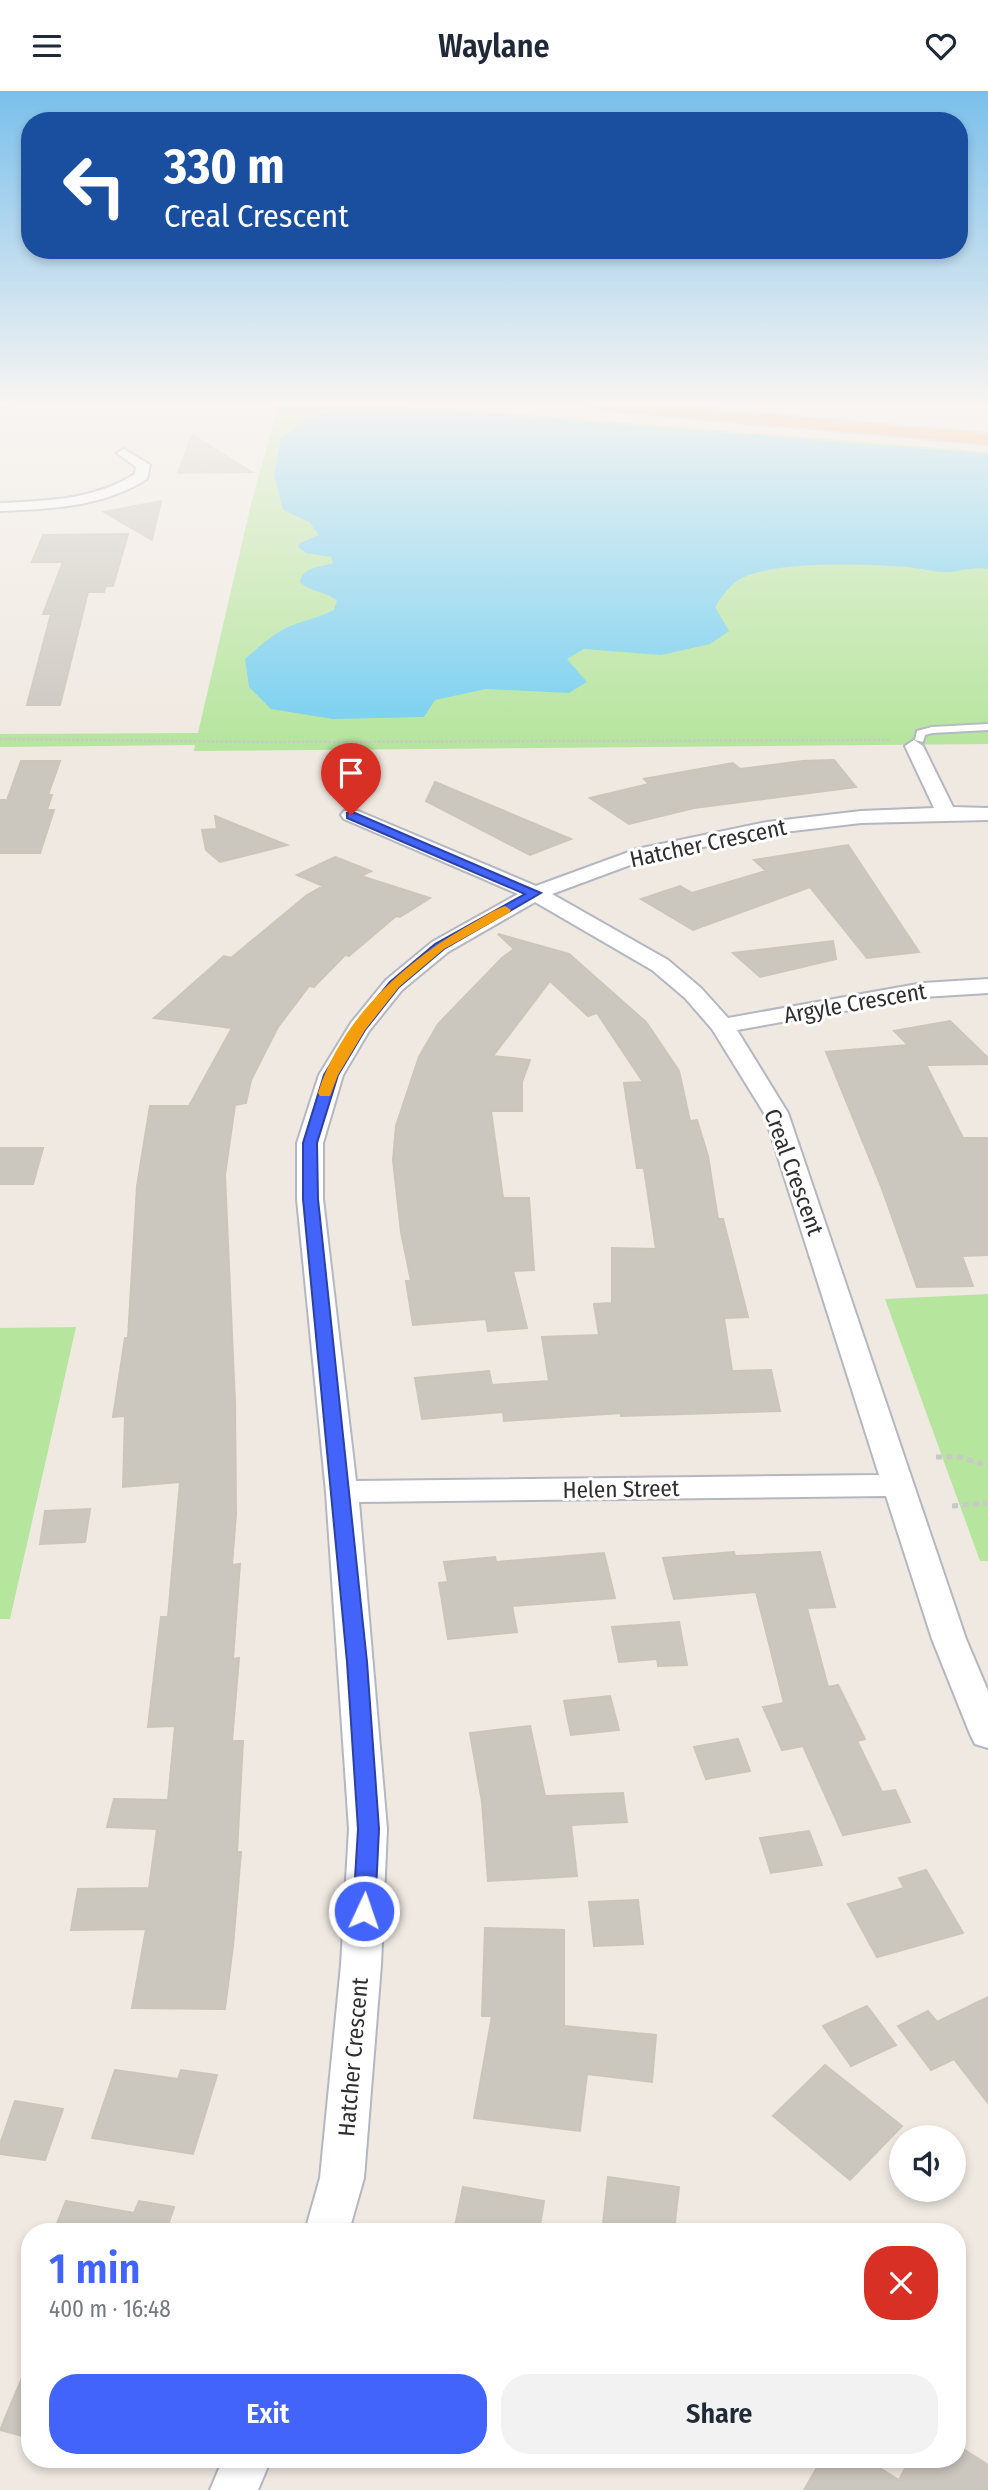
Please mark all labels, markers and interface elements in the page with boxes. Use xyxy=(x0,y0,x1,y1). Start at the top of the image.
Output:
icon: menu xyxy=(28,27,66,65)
text: Waylane xyxy=(438,27,550,65)
icon: heart xyxy=(922,27,960,65)
text: 330 m xyxy=(164,137,285,196)
icon: left xyxy=(49,140,140,231)
text: Creal Crescent xyxy=(164,197,349,235)
pin xyxy=(321,743,381,815)
icon: arrive xyxy=(332,754,370,792)
street label: Hatcher Crescent xyxy=(627,813,789,873)
street label: Argyle Crescent xyxy=(782,977,929,1029)
street label: Creal Crescent xyxy=(758,1105,830,1240)
street label: Helen Street xyxy=(562,1474,680,1504)
position arrow xyxy=(327,1874,401,1948)
street label: Hatcher Crescent xyxy=(332,1976,374,2138)
map controls xyxy=(889,2125,966,2202)
button: sound xyxy=(889,2125,966,2202)
text: 1 min xyxy=(49,2244,140,2294)
button: close xyxy=(864,2246,938,2320)
text: 400 m · 16:48 xyxy=(49,2295,171,2323)
button: Exit xyxy=(49,2374,487,2454)
button: Share xyxy=(501,2374,938,2454)

